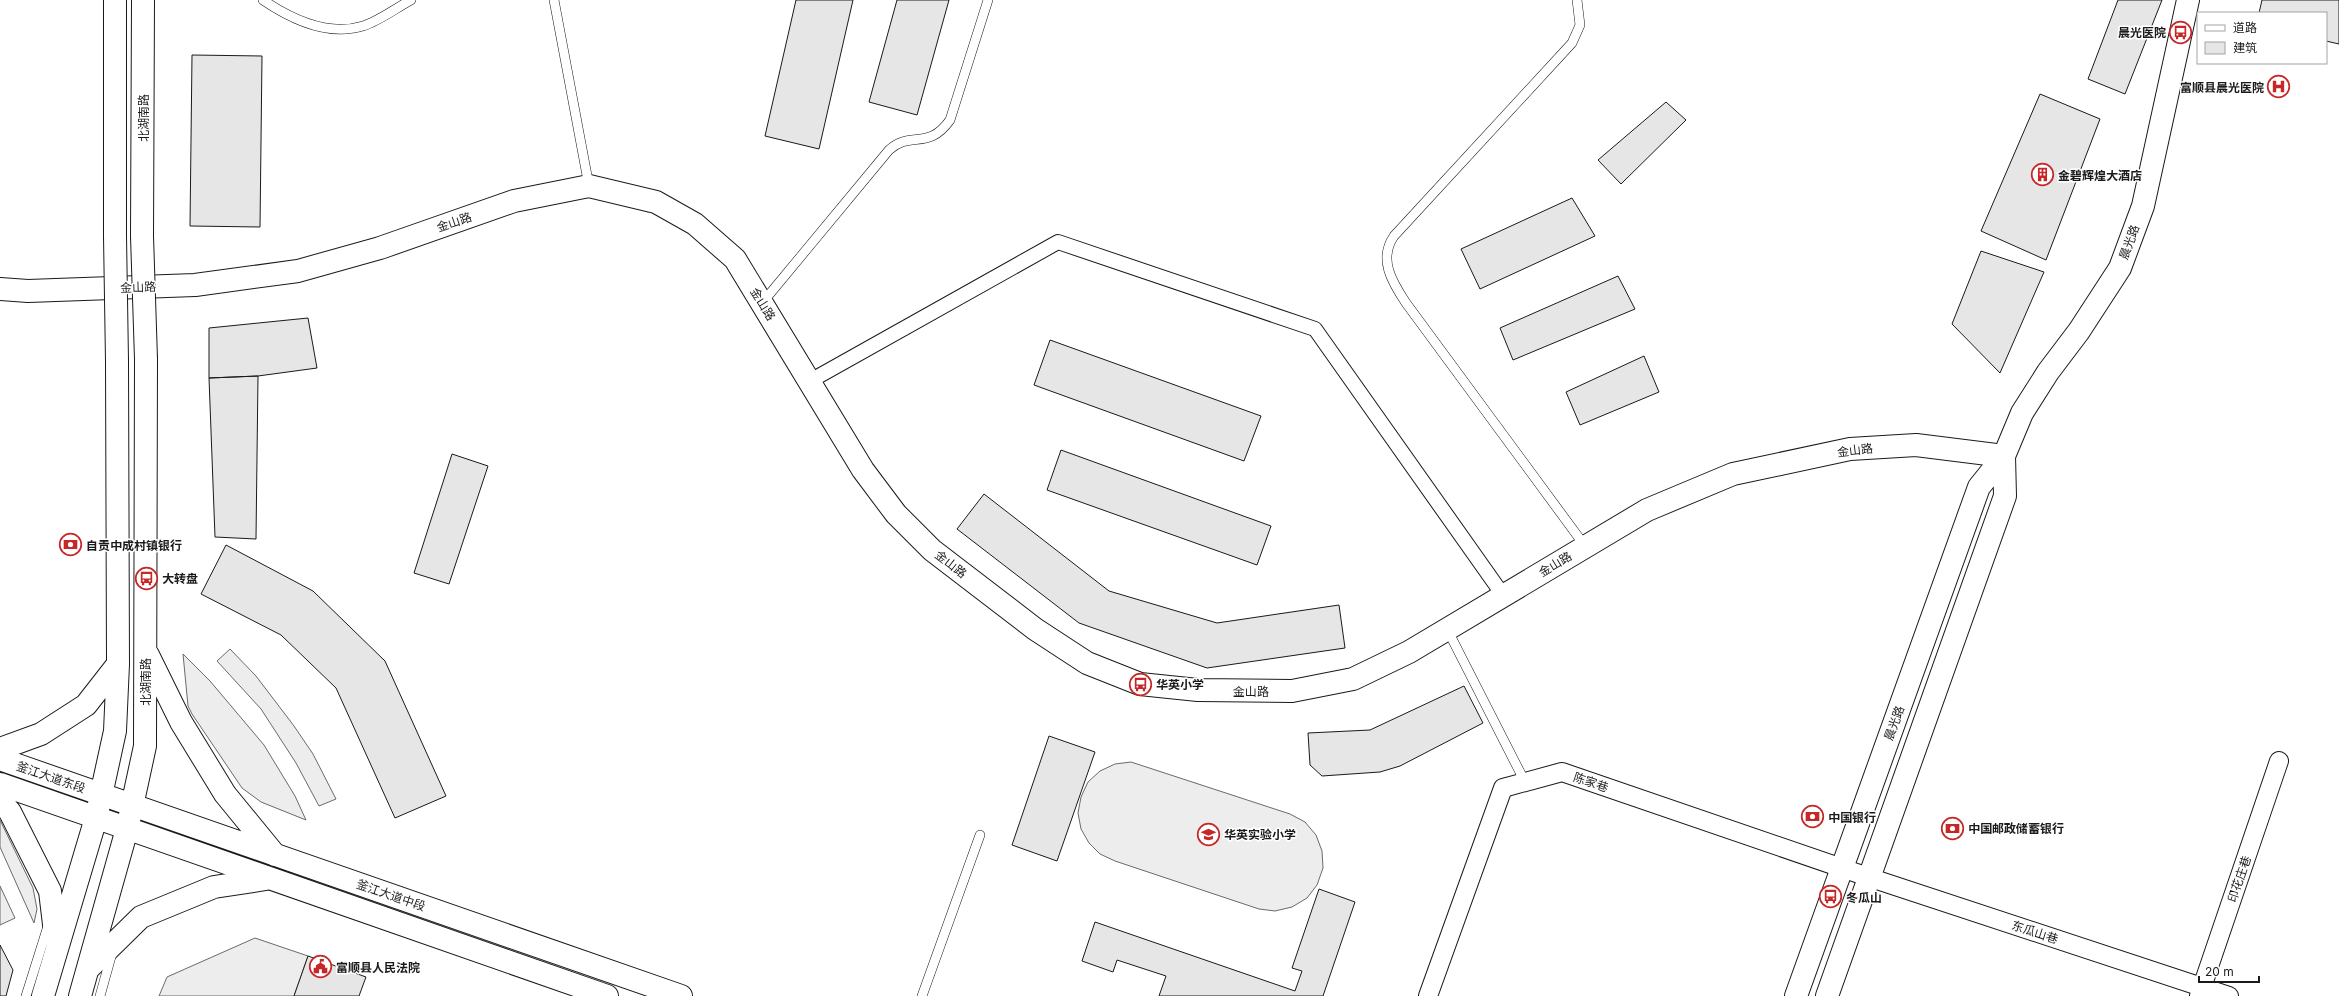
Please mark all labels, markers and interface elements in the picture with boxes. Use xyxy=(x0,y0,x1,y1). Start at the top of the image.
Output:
legend xyxy=(2197,12,2327,64)
bus stop icon: 晨光医院 xyxy=(2168,19,2194,45)
text: 道路 xyxy=(2233,20,2257,35)
place label: 晨光医院 xyxy=(2118,25,2166,40)
text: 建筑 xyxy=(2233,40,2257,55)
hospital icon: 富顺县晨光医院 xyxy=(2266,74,2292,100)
place label: 富顺县晨光医院 xyxy=(2180,80,2264,95)
street label: 北湖南路 xyxy=(136,94,151,142)
building icon: 金碧辉煌大酒店 xyxy=(2029,162,2055,188)
place label: 金碧辉煌大酒店 xyxy=(2058,168,2142,183)
street label: 金山路 xyxy=(435,209,473,235)
street label: 晨光路 xyxy=(2116,223,2142,261)
street label: 金山路 xyxy=(120,279,156,295)
street label: 金山路 xyxy=(747,285,779,323)
street label: 金山路 xyxy=(1836,440,1874,460)
bank icon: 自贡中成村镇银行 xyxy=(57,532,83,558)
place label: 自贡中成村镇银行 xyxy=(86,538,182,553)
street label: 金山路 xyxy=(932,547,970,581)
street label: 金山路 xyxy=(1536,548,1574,580)
bus stop icon: 大转盘 xyxy=(133,565,159,591)
place label: 大转盘 xyxy=(162,571,198,586)
street label: 北湖南路 xyxy=(138,658,153,706)
bus stop icon: 华英小学 xyxy=(1127,671,1153,697)
place label: 华英小学 xyxy=(1156,677,1204,692)
street label: 金山路 xyxy=(1233,684,1269,699)
street label: 晨光路 xyxy=(1881,704,1907,742)
street label: 釜江大道东段 xyxy=(15,758,87,796)
street label: 陈家巷 xyxy=(1572,769,1610,795)
bank icon: 中国银行 xyxy=(1800,804,1826,830)
place label: 中国银行 xyxy=(1828,810,1876,825)
bank icon: 中国邮政储蓄银行 xyxy=(1939,815,1965,841)
school or university icon: 华英实验小学 xyxy=(1196,821,1222,847)
place label: 中国邮政储蓄银行 xyxy=(1968,821,2064,836)
place label: 华英实验小学 xyxy=(1224,827,1296,842)
street label: 印花庄巷 xyxy=(2224,854,2254,904)
street label: 釜江大道中段 xyxy=(355,876,427,914)
bus stop icon: 冬瓜山 xyxy=(1818,884,1844,910)
place label: 冬瓜山 xyxy=(1846,890,1882,905)
street label: 东瓜山巷 xyxy=(2010,917,2060,947)
public building icon: 富顺县人民法院 xyxy=(308,954,334,980)
scale bar xyxy=(2199,958,2259,984)
place label: 富顺县人民法院 xyxy=(336,960,420,975)
text: 20 m xyxy=(2205,964,2234,979)

